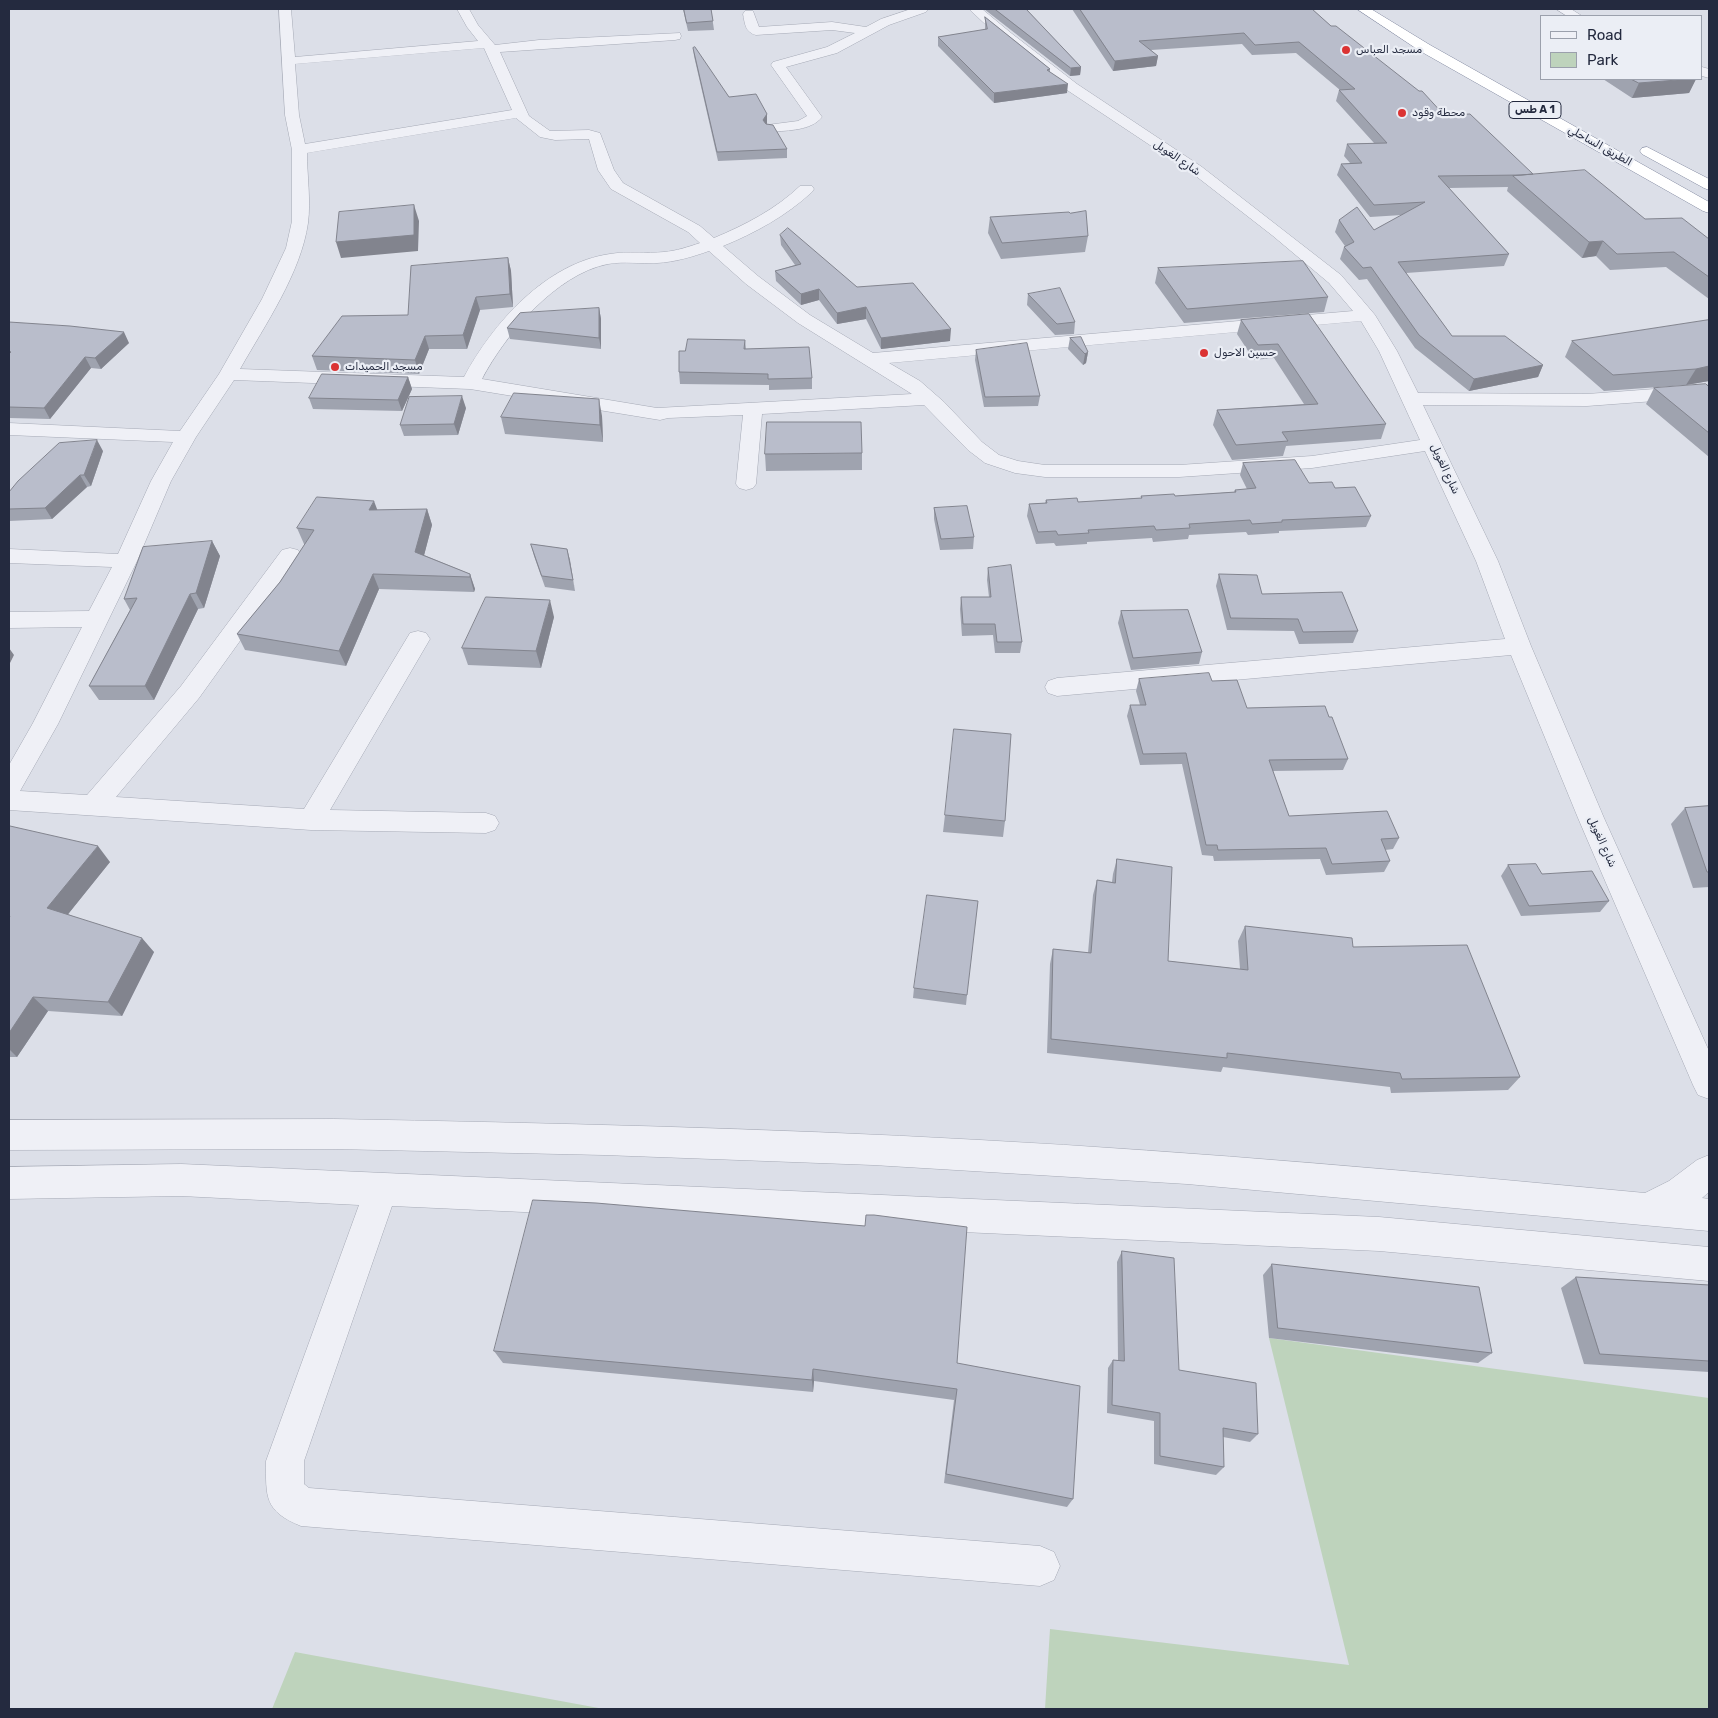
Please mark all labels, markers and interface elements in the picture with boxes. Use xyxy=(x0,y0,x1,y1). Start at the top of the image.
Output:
legend xyxy=(1540,15,1703,80)
text: Road xyxy=(1587,26,1623,44)
place label: مسجد العباس xyxy=(1356,43,1422,57)
marker: مسجد العباس xyxy=(1340,44,1352,56)
text: Park xyxy=(1587,51,1618,69)
road number: طس A 1 xyxy=(1509,102,1561,118)
place label: محطة وقود xyxy=(1412,106,1465,120)
marker: محطة وقود xyxy=(1396,107,1408,119)
street label: الطريق الساحلي xyxy=(1566,123,1634,169)
street label: شارع الغويل xyxy=(1151,137,1203,179)
place label: حسين الاحول xyxy=(1214,346,1276,360)
marker: حسين الاحول xyxy=(1198,347,1210,359)
place label: مسجد الحميدات xyxy=(345,360,423,374)
marker: مسجد الحميدات xyxy=(329,361,341,373)
street label: شارع الغويل xyxy=(1428,442,1462,496)
street label: شارع الغويل xyxy=(1585,815,1619,869)

